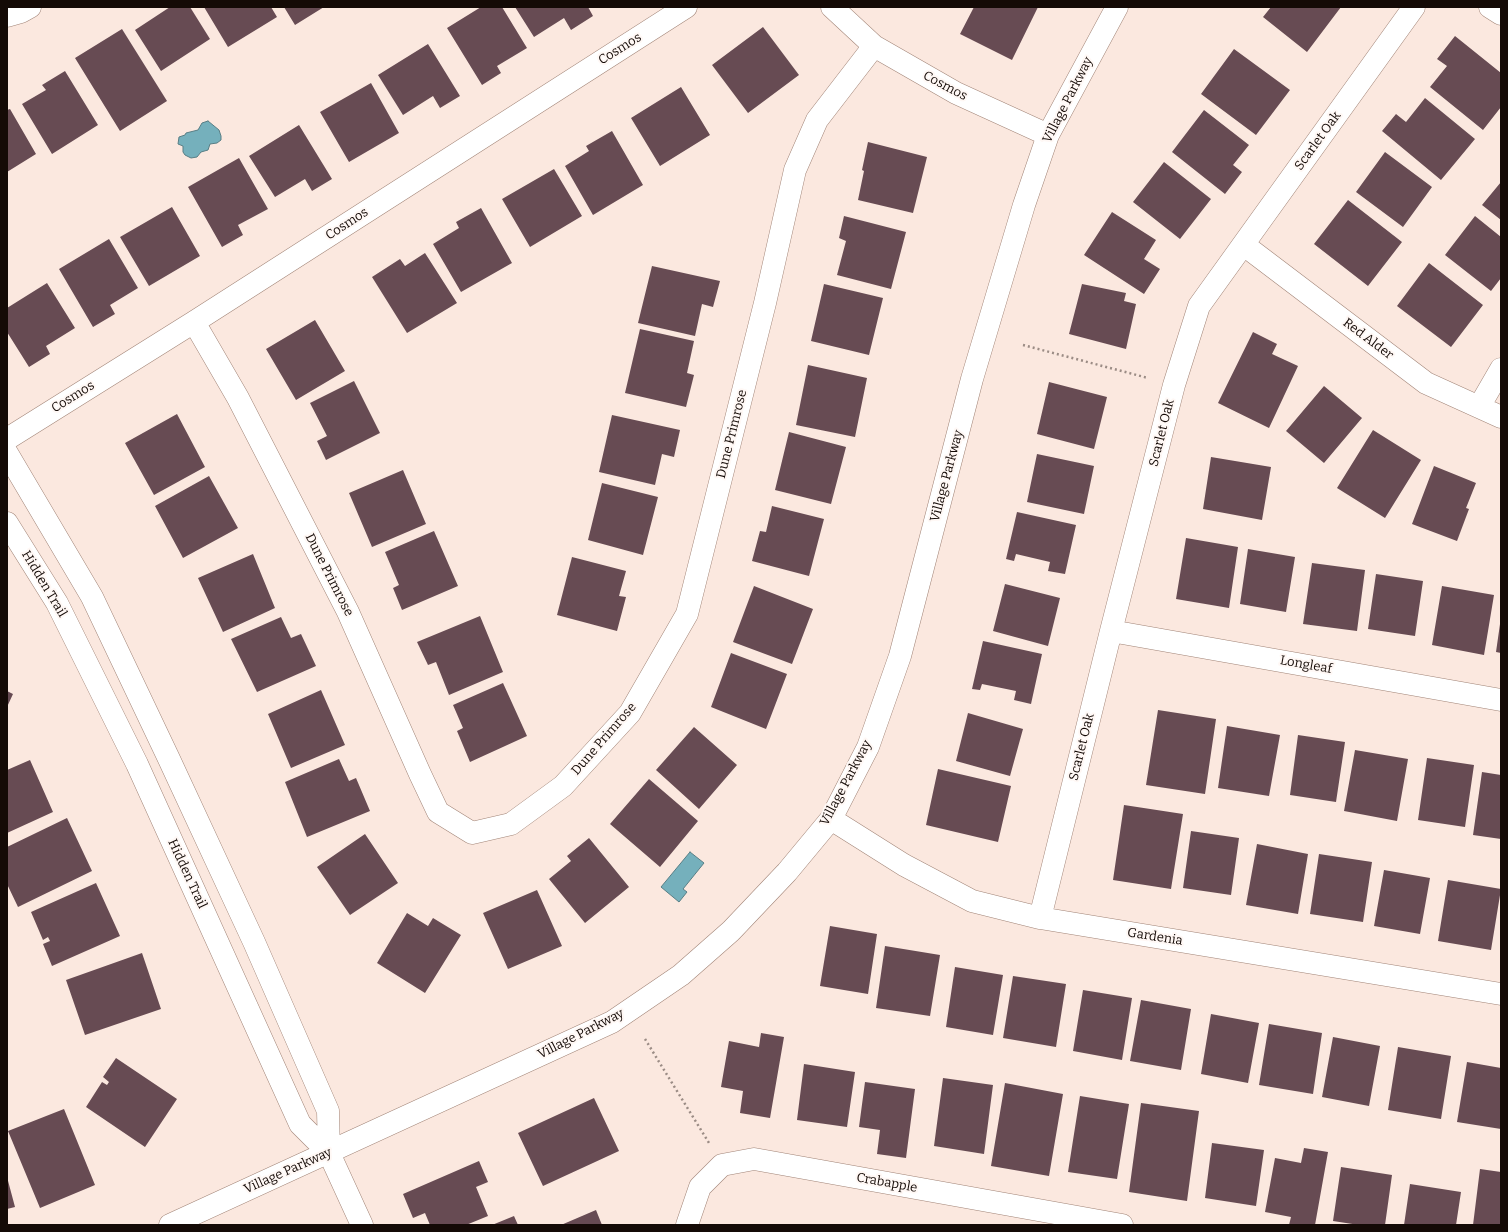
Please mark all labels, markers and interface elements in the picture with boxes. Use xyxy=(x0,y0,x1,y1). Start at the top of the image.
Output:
street label: Cosmos xyxy=(596,30,644,68)
street label: Village Parkway xyxy=(1040,54,1096,146)
street label: Cosmos xyxy=(920,68,970,104)
street label: Scarlet Oak xyxy=(1291,109,1345,173)
street label: Cosmos xyxy=(323,204,371,244)
street label: Red Alder xyxy=(1340,315,1396,363)
street label: Cosmos xyxy=(49,378,97,416)
street label: Dune Primrose xyxy=(713,388,751,480)
street label: Scarlet Oak xyxy=(1146,398,1178,468)
street label: Village Parkway xyxy=(927,428,967,524)
street label: Dune Primrose xyxy=(301,531,357,619)
street label: Hidden Trail xyxy=(18,548,70,620)
street label: Longleaf xyxy=(1279,653,1333,677)
street label: Dune Primrose xyxy=(568,700,640,778)
street label: Scarlet Oak xyxy=(1066,712,1098,782)
street label: Village Parkway xyxy=(817,738,875,828)
street label: Hidden Trail xyxy=(164,837,210,911)
street label: Gardenia xyxy=(1126,925,1184,949)
street label: Village Parkway xyxy=(535,1006,627,1062)
street label: Village Parkway xyxy=(242,1145,334,1197)
street label: Crabapple xyxy=(855,1170,919,1196)

